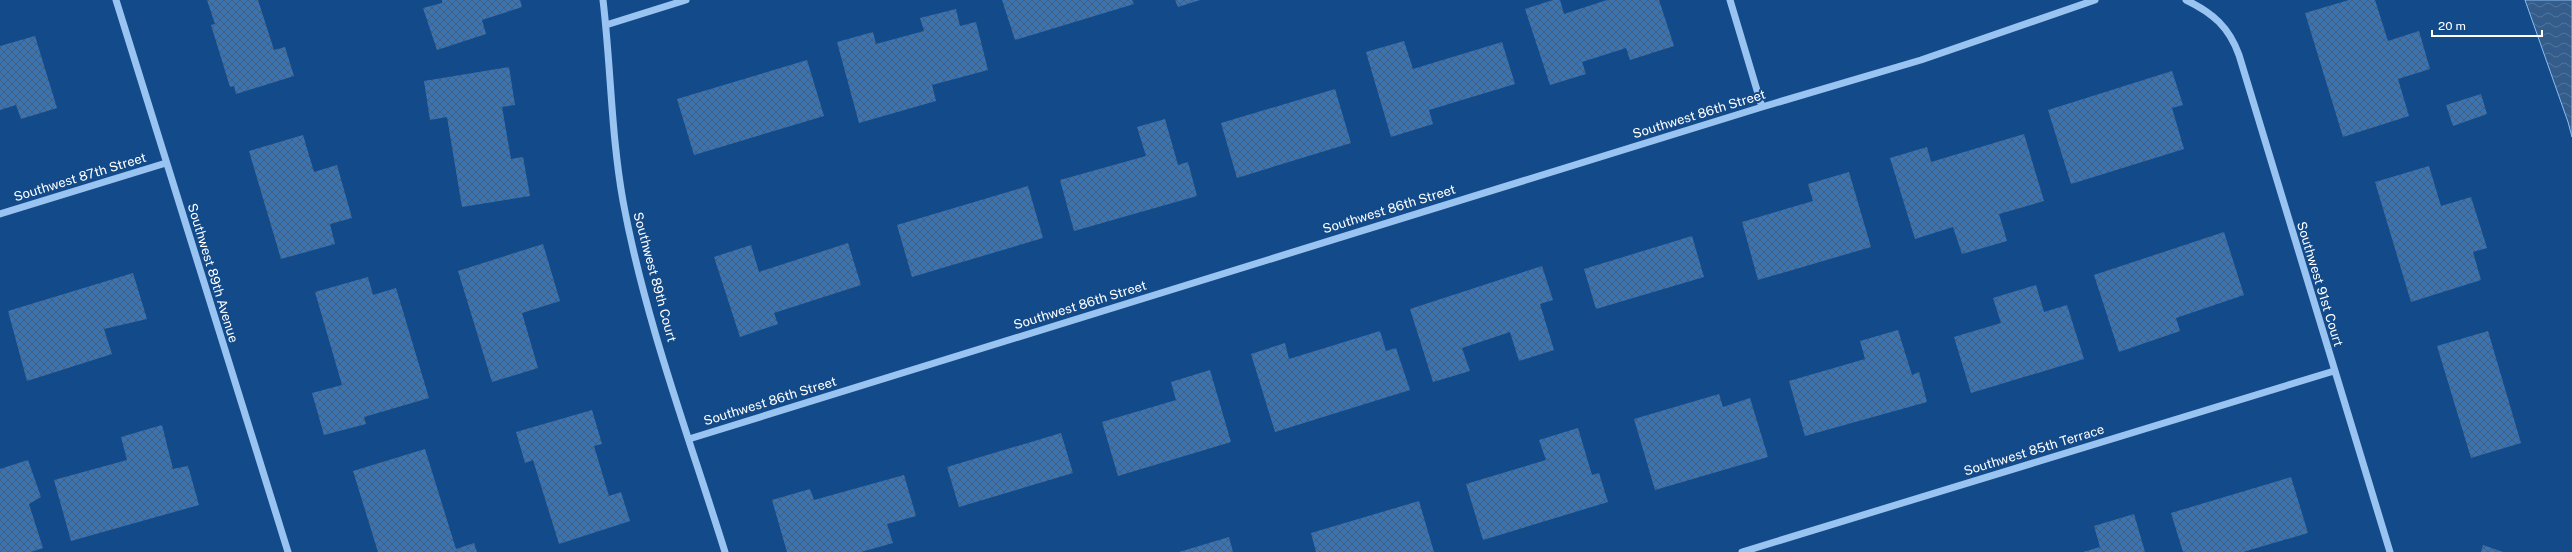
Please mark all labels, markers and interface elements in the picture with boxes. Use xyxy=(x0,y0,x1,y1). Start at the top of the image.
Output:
scale bar xyxy=(2432,12,2542,38)
text: 20 m xyxy=(2438,19,2466,33)
street label: Southwest 86th Street xyxy=(1631,87,1767,141)
street label: Southwest 87th Street xyxy=(12,150,148,204)
street label: Southwest 86th Street xyxy=(1321,182,1457,236)
street label: Southwest 89th Avenue xyxy=(185,202,241,344)
street label: Southwest 89th Court xyxy=(630,210,680,344)
street label: Southwest 91st Court xyxy=(2294,220,2346,348)
street label: Southwest 86th Street xyxy=(1012,278,1148,332)
street label: Southwest 86th Street xyxy=(702,374,838,428)
street label: Southwest 85th Terrace xyxy=(1962,421,2106,479)

